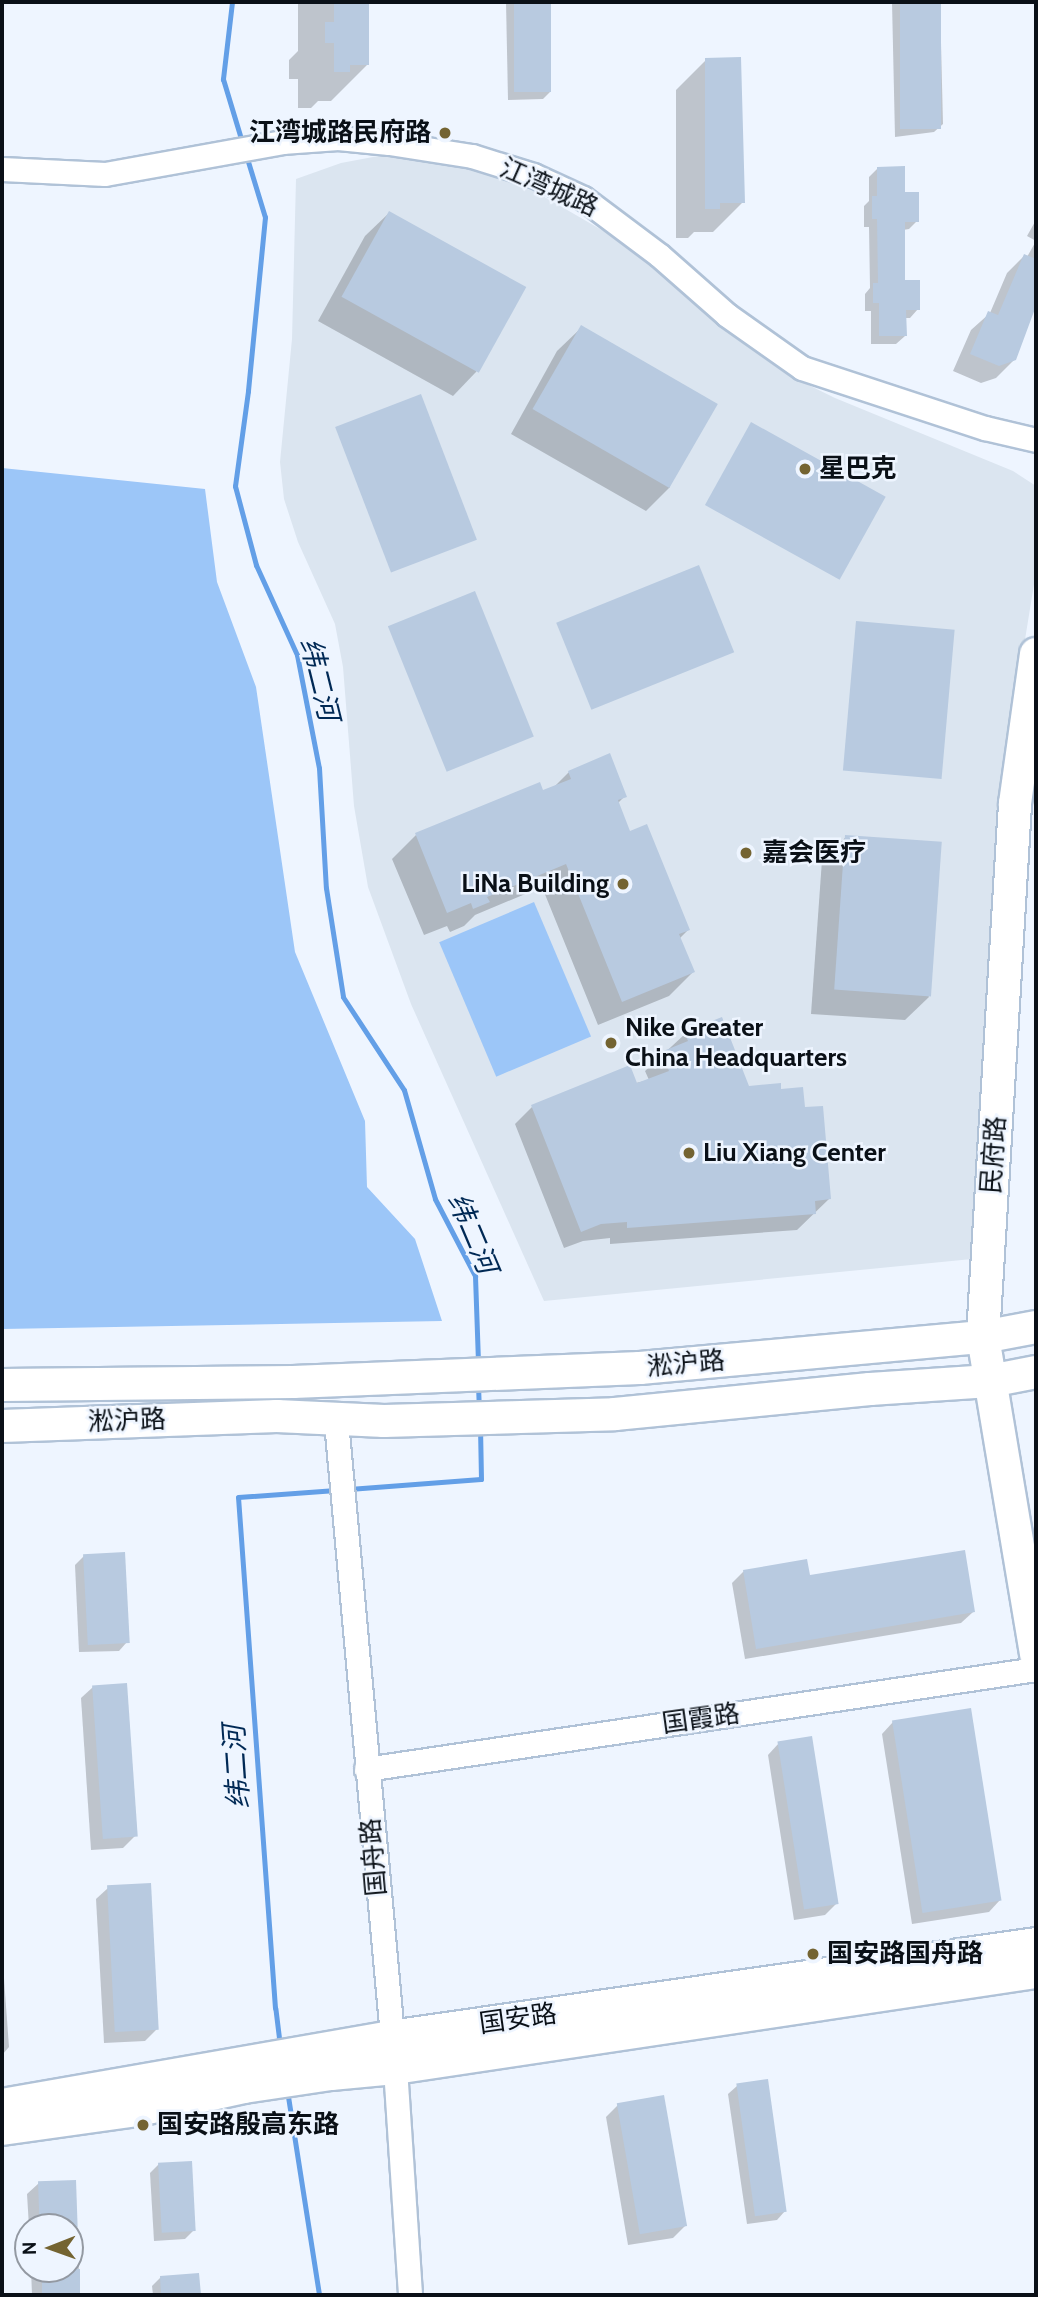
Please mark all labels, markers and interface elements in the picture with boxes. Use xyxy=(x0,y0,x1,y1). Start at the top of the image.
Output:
place label: 江湾城路民府路 xyxy=(249,117,431,149)
marker: 江湾城路民府路 xyxy=(437,125,453,141)
street label: 江湾城路 xyxy=(495,153,603,223)
place label: 星巴克 xyxy=(819,453,897,485)
marker: 星巴克 xyxy=(797,461,813,477)
water label: 纬二河 xyxy=(294,634,346,724)
place label: 嘉会医疗 xyxy=(762,837,866,869)
marker: 嘉会医疗 xyxy=(736,843,756,863)
place label: LiNa Building xyxy=(461,868,609,900)
marker: LiNa Building xyxy=(615,876,631,892)
place label: Nike Greater China Headquarters xyxy=(625,1012,847,1074)
marker: Nike Greater China Headquarters xyxy=(603,1035,619,1051)
street label: 民府路 xyxy=(976,1115,1012,1195)
place label: Liu Xiang Center xyxy=(703,1137,886,1169)
marker: Liu Xiang Center xyxy=(681,1145,697,1161)
water label: 纬二河 xyxy=(441,1188,505,1278)
street label: 淞沪路 xyxy=(646,1345,726,1383)
street label: 淞沪路 xyxy=(87,1404,167,1438)
street label: 国霞路 xyxy=(660,1698,742,1740)
water label: 纬二河 xyxy=(216,1724,256,1810)
street label: 国舟路 xyxy=(355,1817,393,1897)
place label: 国安路国舟路 xyxy=(827,1938,983,1970)
marker: 国安路国舟路 xyxy=(805,1946,821,1962)
street label: 国安路 xyxy=(477,1998,559,2040)
place label: 国安路殷高东路 xyxy=(157,2109,339,2141)
marker: 国安路殷高东路 xyxy=(135,2117,151,2133)
north arrow xyxy=(14,2213,84,2283)
text: N xyxy=(18,2241,41,2255)

